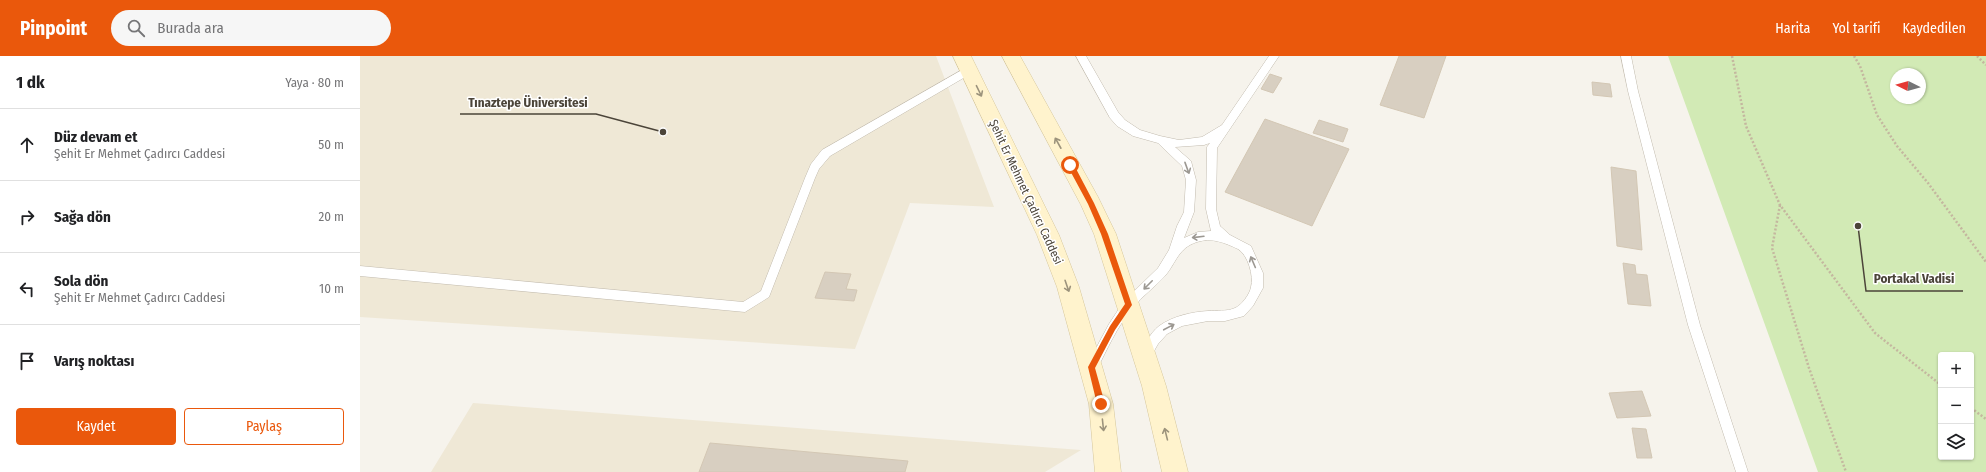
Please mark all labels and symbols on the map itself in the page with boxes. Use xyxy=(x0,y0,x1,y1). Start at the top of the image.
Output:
north arrow xyxy=(1890,68,1926,104)
one-way arrow xyxy=(976,85,983,97)
callout: Tınaztepe Üniversitesi xyxy=(460,89,596,114)
text: Tınaztepe Üniversitesi xyxy=(468,95,588,110)
street label: Şehit Er Mehmet Çadırcı Caddesi xyxy=(986,117,1066,267)
one-way arrow xyxy=(1053,137,1061,149)
route start xyxy=(1061,156,1079,174)
one-way arrow xyxy=(1184,161,1191,174)
one-way arrow xyxy=(1192,233,1205,241)
one-way arrow xyxy=(1249,256,1256,268)
callout: Portakal Vadisi xyxy=(1866,266,1963,291)
text: Portakal Vadisi xyxy=(1874,271,1954,286)
one-way arrow xyxy=(1064,279,1072,291)
one-way arrow xyxy=(1143,280,1153,290)
one-way arrow xyxy=(1163,323,1175,330)
route end xyxy=(1092,395,1110,413)
one-way arrow xyxy=(1099,418,1107,431)
one-way arrow xyxy=(1162,428,1169,441)

